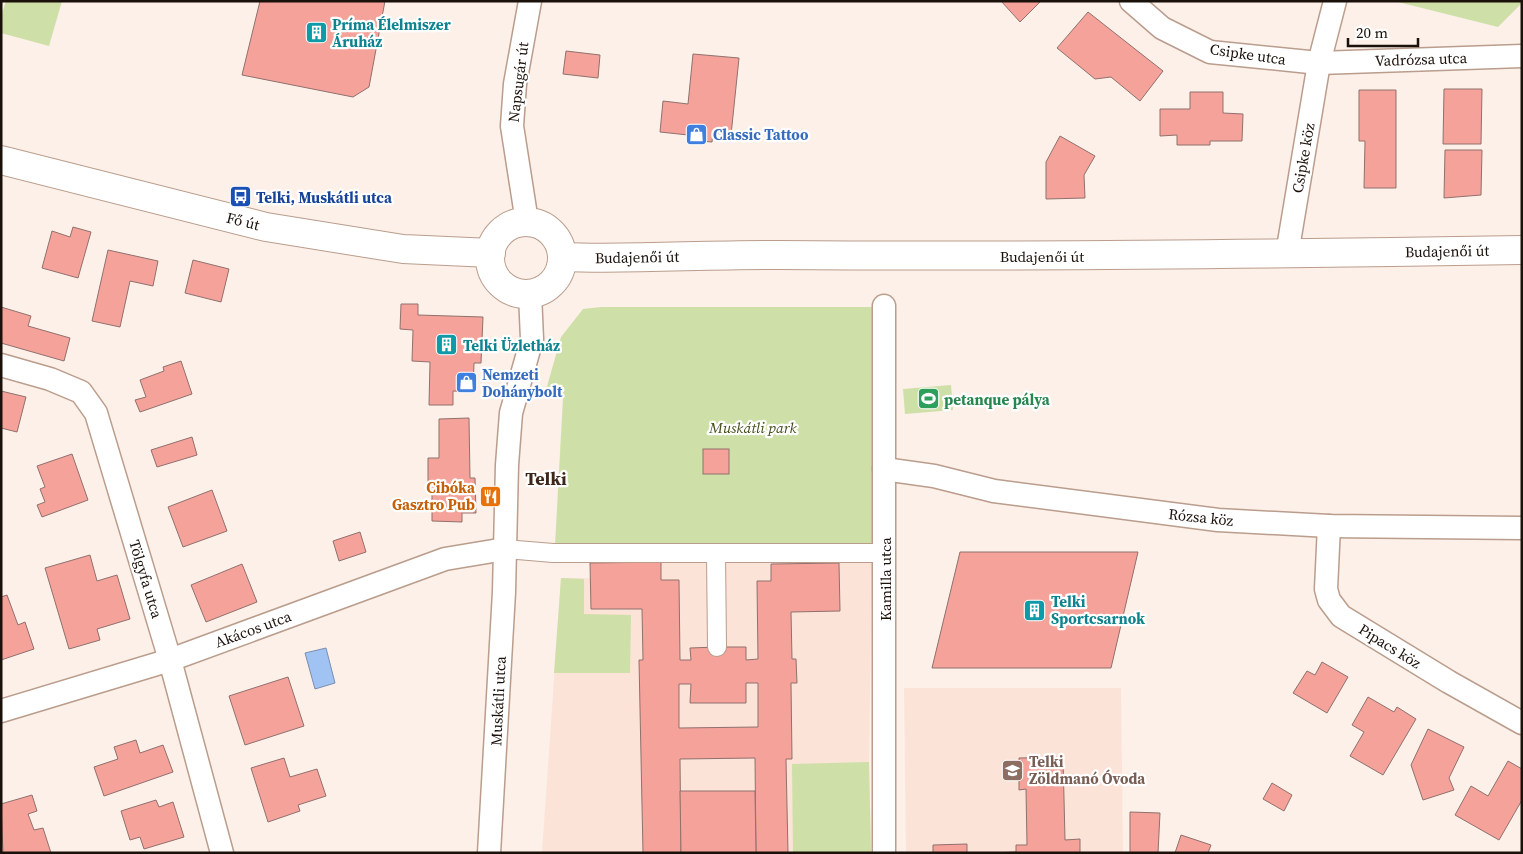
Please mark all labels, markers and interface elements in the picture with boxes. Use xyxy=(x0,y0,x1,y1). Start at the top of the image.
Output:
place label: Príma Élelmiszer Áruház xyxy=(332,14,451,52)
scale bar xyxy=(1348,15,1418,47)
building icon: Príma Élelmiszer Áruház xyxy=(304,21,328,45)
text: 20 m xyxy=(1356,22,1388,43)
street label: Csipke utca xyxy=(1209,38,1288,70)
street label: Napsugár út xyxy=(503,41,533,123)
street label: Vadrózsa utca xyxy=(1374,47,1468,71)
street label: Csipke köz xyxy=(1287,121,1320,195)
shop icon: Classic Tattoo xyxy=(685,122,709,146)
place label: Classic Tattoo xyxy=(713,124,809,145)
bus stop icon: Telki, Muskátli utca xyxy=(228,185,252,209)
place label: Telki, Muskátli utca xyxy=(256,187,393,208)
street label: Fő út xyxy=(224,207,262,235)
street label: Budajenői út xyxy=(1405,240,1490,262)
street label: Budajenői út xyxy=(595,246,680,268)
street label: Budajenői út xyxy=(1000,246,1084,267)
building icon: Telki Üzletház xyxy=(435,333,459,357)
place label: Telki Üzletház xyxy=(463,335,560,356)
place label: Nemzeti Dohánybolt xyxy=(482,364,563,402)
shop icon: Nemzeti Dohánybolt xyxy=(454,371,478,395)
sports icon: petanque pálya xyxy=(916,387,940,411)
place label: petanque pálya xyxy=(944,389,1051,410)
park label: Muskátli park xyxy=(708,417,798,438)
district label: Telki xyxy=(525,466,567,491)
place label: Cibóka Gasztro Pub xyxy=(392,477,476,515)
restaurant icon: Cibóka Gasztro Pub xyxy=(479,484,503,508)
street label: Rózsa köz xyxy=(1167,503,1235,531)
street label: Tölgyfa utca xyxy=(124,537,168,621)
street label: Kamilla utca xyxy=(875,537,896,621)
place label: Telki Sportcsarnok xyxy=(1051,591,1145,629)
building icon: Telki Sportcsarnok xyxy=(1023,598,1047,622)
street label: Akácos utca xyxy=(212,605,294,653)
street label: Pipacs köz xyxy=(1355,619,1425,674)
street label: Muskátli utca xyxy=(485,655,511,747)
place label: Telki Zöldmanó Óvoda xyxy=(1029,751,1146,789)
school or university icon: Telki Zöldmanó Óvoda xyxy=(1001,758,1025,782)

